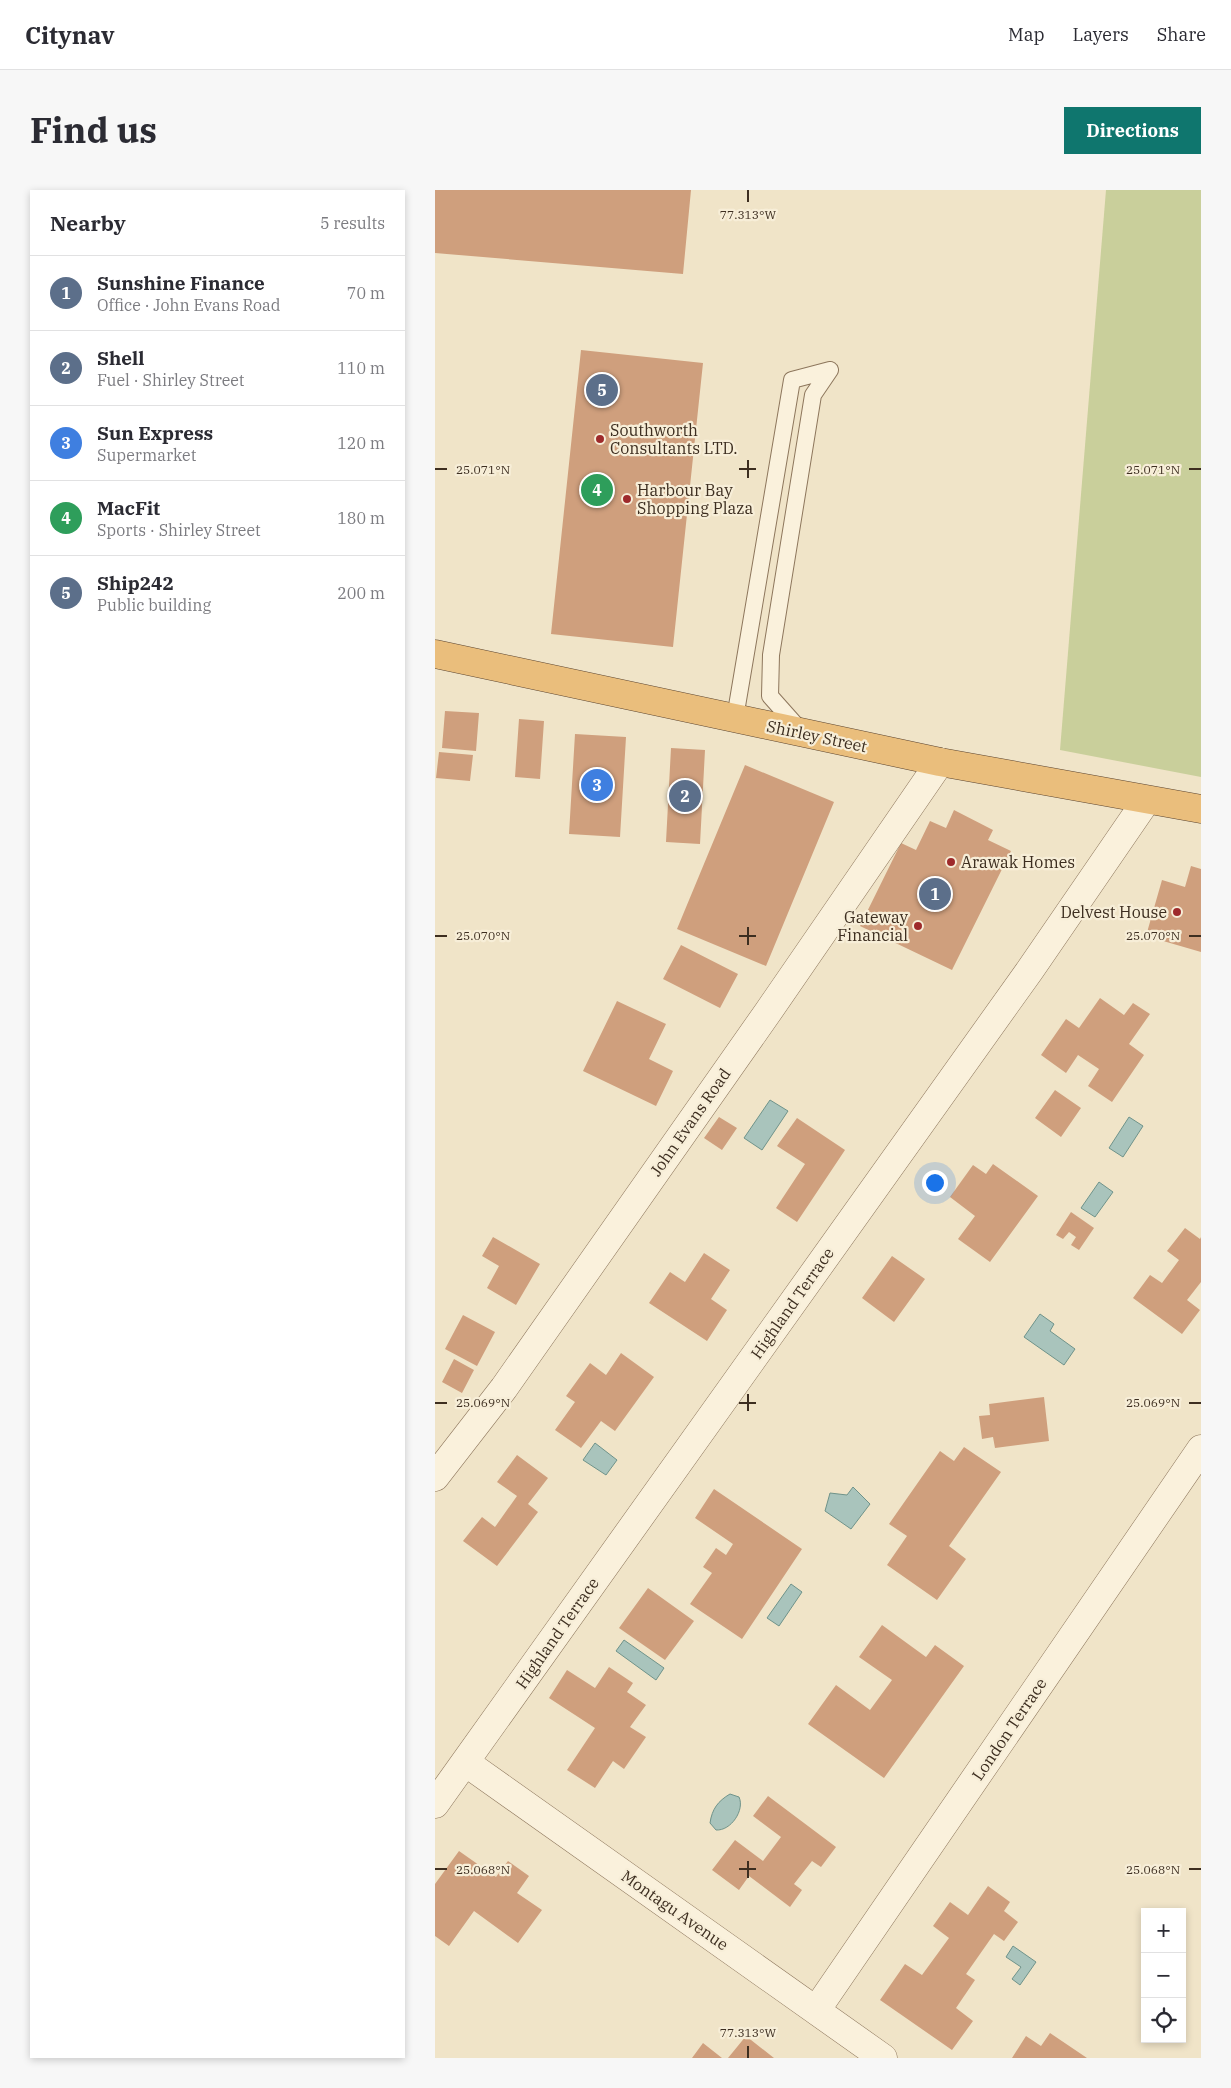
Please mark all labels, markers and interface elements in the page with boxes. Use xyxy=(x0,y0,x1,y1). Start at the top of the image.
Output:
text: Citynav xyxy=(25,19,114,51)
text: Map xyxy=(1008,23,1045,46)
text: Layers xyxy=(1073,23,1129,46)
text: Share xyxy=(1157,23,1206,46)
text: Find us xyxy=(30,107,157,153)
button: Directions xyxy=(1064,107,1201,154)
text: 77.313°W xyxy=(720,207,777,222)
text: Nearby xyxy=(50,209,126,237)
text: 5 results xyxy=(320,213,385,233)
text: Sunshine Finance xyxy=(97,271,265,295)
text: 1 xyxy=(61,283,71,303)
text: 70 m xyxy=(347,283,385,303)
text: Office · John Evans Road xyxy=(97,295,281,315)
text: Shell xyxy=(97,346,144,370)
text: 2 xyxy=(61,358,71,378)
text: 110 m xyxy=(337,358,385,378)
text: Fuel · Shirley Street xyxy=(97,370,245,390)
pin: 5 xyxy=(586,371,618,409)
place label: Southworth Consultants LTD. xyxy=(610,420,737,458)
text: Sun Express xyxy=(97,421,213,445)
text: 3 xyxy=(61,433,71,453)
text: 120 m xyxy=(337,433,385,453)
marker: Southworth Consultants LTD. xyxy=(594,433,606,445)
text: Supermarket xyxy=(97,445,196,465)
text: 25.071°N xyxy=(456,462,510,477)
text: 25.071°N xyxy=(1126,462,1180,477)
pin: 4 xyxy=(581,471,613,509)
place label: Harbour Bay Shopping Plaza xyxy=(637,480,753,518)
marker: Harbour Bay Shopping Plaza xyxy=(621,493,633,505)
text: MacFit xyxy=(97,496,160,520)
text: 4 xyxy=(61,508,71,528)
text: 180 m xyxy=(337,508,385,528)
text: Sports · Shirley Street xyxy=(97,520,261,540)
text: Ship242 xyxy=(97,571,174,595)
text: 5 xyxy=(61,583,71,603)
text: 200 m xyxy=(337,583,385,603)
text: Public building xyxy=(97,595,211,615)
street label: Shirley Street xyxy=(765,716,869,756)
pin: 3 xyxy=(581,766,613,804)
pin: 2 xyxy=(669,777,701,815)
place label: Arawak Homes xyxy=(961,852,1075,872)
marker: Arawak Homes xyxy=(945,856,957,868)
pin: 1 xyxy=(919,875,951,913)
place label: Delvest House xyxy=(1060,902,1167,922)
marker: Delvest House xyxy=(1171,906,1183,918)
place label: Gateway Financial xyxy=(837,907,908,945)
marker: Gateway Financial xyxy=(912,920,924,932)
text: 25.070°N xyxy=(456,928,510,943)
text: 25.070°N xyxy=(1126,928,1180,943)
street label: John Evans Road xyxy=(645,1064,735,1180)
your location xyxy=(922,1170,948,1196)
street label: Highland Terrace xyxy=(746,1243,838,1363)
text: 25.069°N xyxy=(456,1395,510,1410)
text: 25.069°N xyxy=(1126,1395,1180,1410)
street label: Highland Terrace xyxy=(511,1573,603,1693)
street label: London Terrace xyxy=(967,1674,1051,1784)
text: 25.068°N xyxy=(456,1862,510,1877)
text: 25.068°N xyxy=(1126,1862,1180,1877)
street label: Montagu Avenue xyxy=(618,1866,732,1954)
map controls xyxy=(1141,1908,1186,2043)
button: + xyxy=(1141,1908,1186,1953)
button: − xyxy=(1141,1953,1186,1998)
button: locate xyxy=(1141,1998,1186,2043)
text: 77.313°W xyxy=(720,2025,777,2040)

